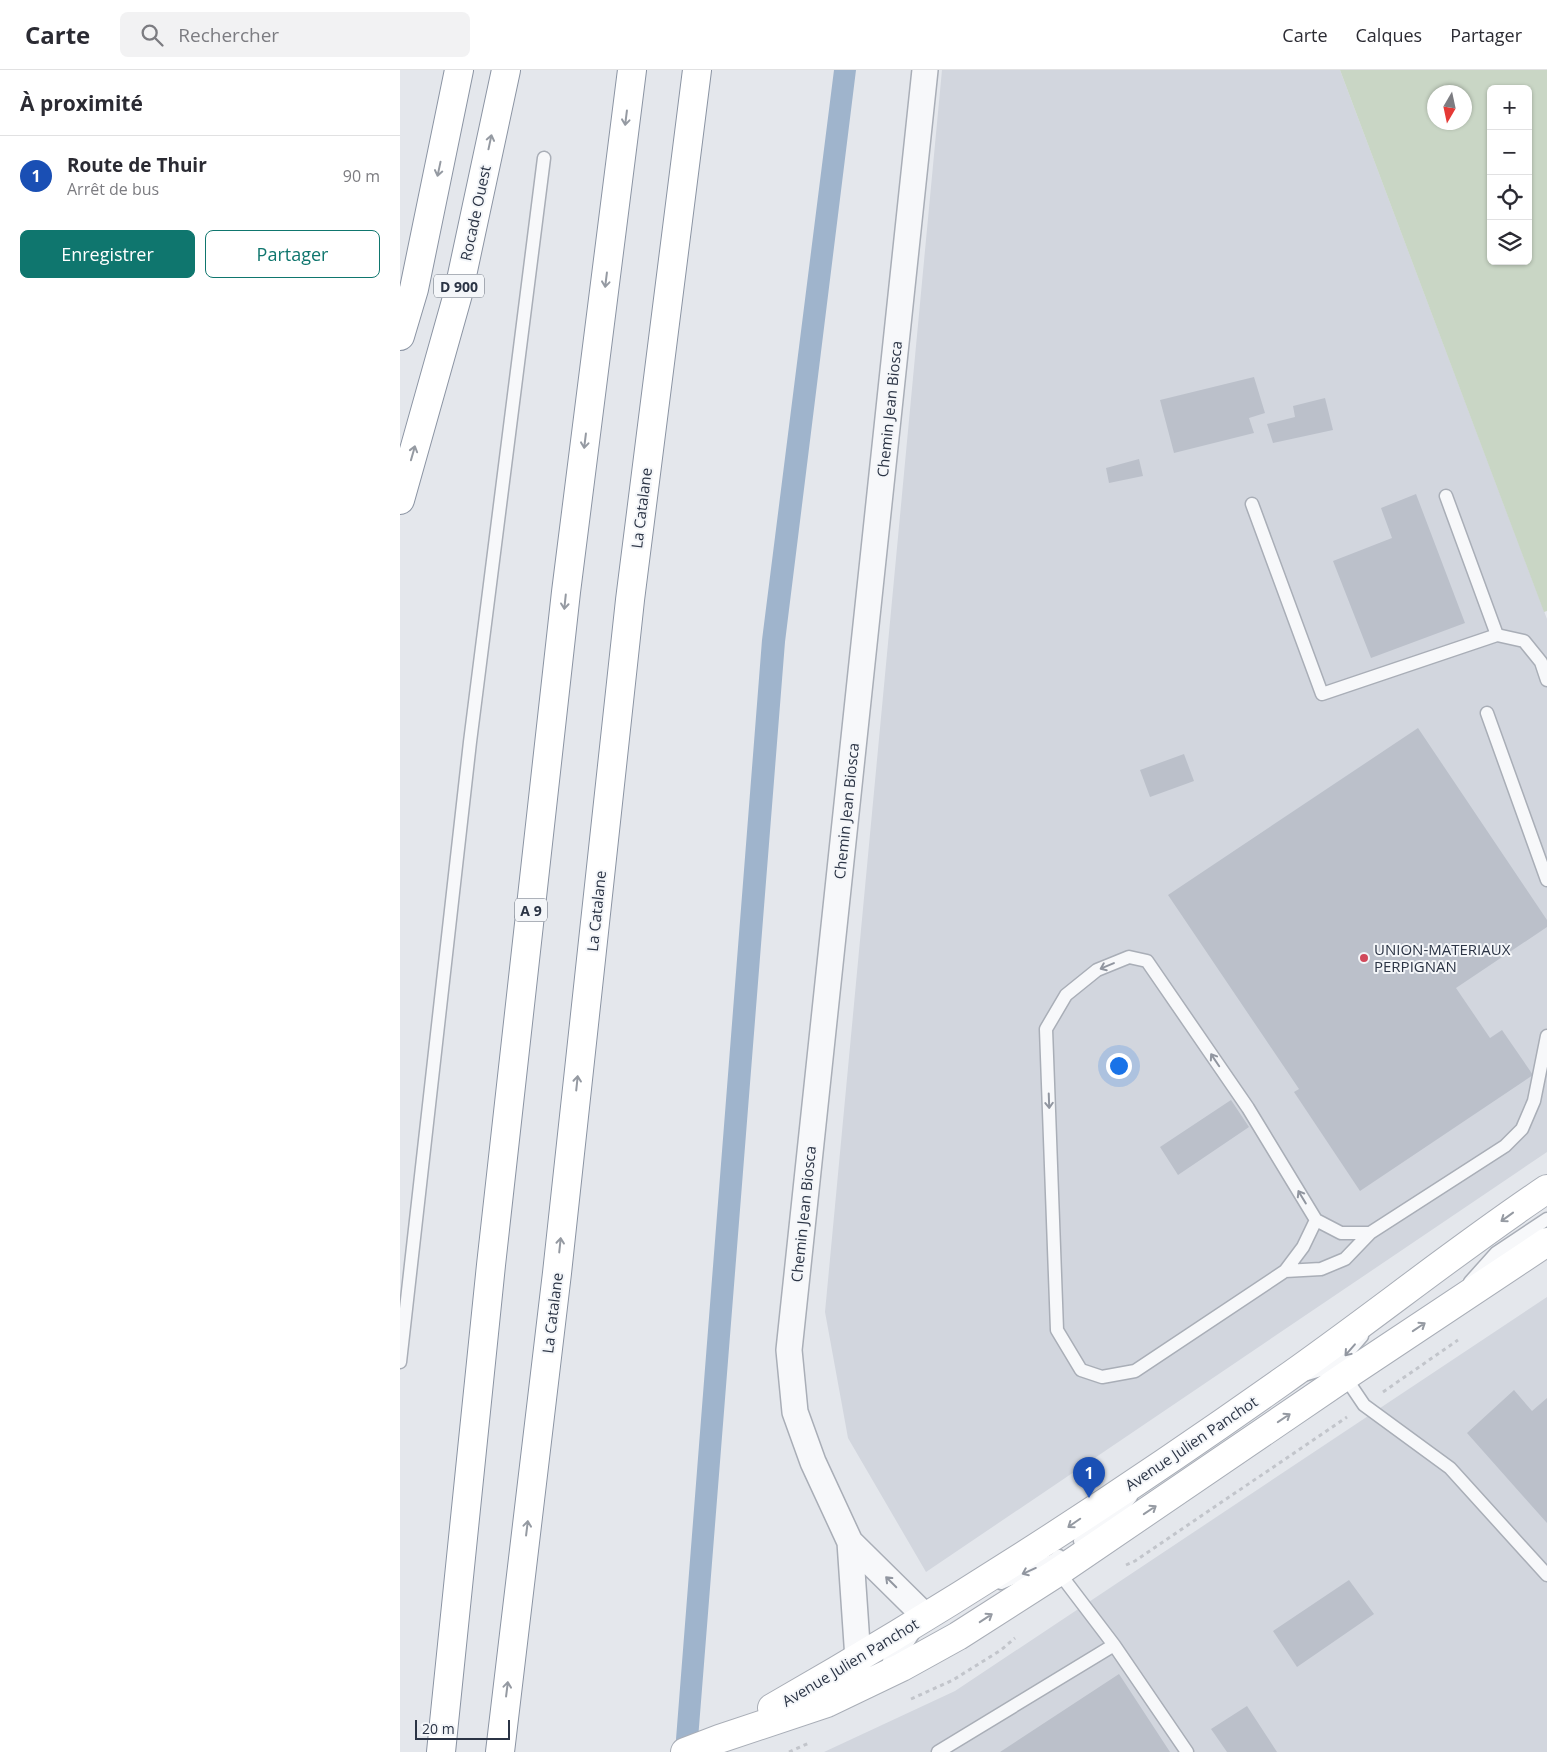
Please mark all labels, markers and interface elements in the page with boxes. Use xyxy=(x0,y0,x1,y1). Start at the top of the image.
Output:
search box xyxy=(120,12,470,57)
text: Carte xyxy=(25,18,90,51)
icon: search xyxy=(138,21,166,49)
text: Rechercher xyxy=(178,22,279,48)
text: Carte xyxy=(1282,23,1328,47)
text: Calques xyxy=(1356,23,1422,47)
text: Partager xyxy=(1450,23,1522,47)
north arrow xyxy=(1427,85,1472,130)
map controls xyxy=(1487,85,1532,265)
button: + xyxy=(1487,85,1532,130)
text: À proximité xyxy=(20,89,143,117)
one-way arrow xyxy=(621,110,631,126)
button: − xyxy=(1487,130,1532,175)
one-way arrow xyxy=(486,135,495,151)
text: Route de Thuir xyxy=(67,152,207,178)
one-way arrow xyxy=(433,161,443,177)
street label: Rocade Ouest xyxy=(455,163,495,263)
text: 1 xyxy=(31,165,41,187)
text: 90 m xyxy=(343,165,380,187)
button: locate xyxy=(1487,175,1532,220)
text: Arrêt de bus xyxy=(67,178,159,200)
button: layers xyxy=(1487,220,1532,265)
button: Enregistrer xyxy=(20,230,195,278)
button: Partager xyxy=(205,230,380,278)
one-way arrow xyxy=(600,271,610,287)
road number: D 900 xyxy=(434,275,484,298)
street label: Chemin Jean Biosca xyxy=(872,340,906,478)
one-way arrow xyxy=(580,433,590,449)
one-way arrow xyxy=(409,445,419,461)
street label: La Catalane xyxy=(626,466,656,550)
one-way arrow xyxy=(560,594,570,610)
street label: Chemin Jean Biosca xyxy=(829,742,863,880)
street label: La Catalane xyxy=(582,870,610,952)
road number: A 9 xyxy=(515,898,547,922)
place label: UNION-MATERIAUX PERPIGNAN xyxy=(1374,939,1511,976)
marker: UNION-MATERIAUX PERPIGNAN xyxy=(1358,952,1370,964)
one-way arrow xyxy=(1100,962,1115,971)
your location xyxy=(1106,1053,1132,1079)
one-way arrow xyxy=(1210,1053,1220,1067)
one-way arrow xyxy=(572,1076,582,1092)
one-way arrow xyxy=(1044,1093,1053,1109)
street label: Chemin Jean Biosca xyxy=(786,1145,820,1283)
one-way arrow xyxy=(1297,1191,1307,1205)
one-way arrow xyxy=(1500,1212,1514,1222)
one-way arrow xyxy=(555,1237,565,1253)
street label: La Catalane xyxy=(537,1271,567,1355)
one-way arrow xyxy=(1412,1322,1426,1332)
one-way arrow xyxy=(1345,1343,1356,1356)
street label: Avenue Julien Panchot xyxy=(1121,1391,1261,1495)
one-way arrow xyxy=(1277,1413,1291,1423)
pin: 1 xyxy=(1073,1457,1105,1498)
one-way arrow xyxy=(1143,1505,1157,1515)
one-way arrow xyxy=(1068,1518,1082,1528)
one-way arrow xyxy=(522,1520,532,1536)
one-way arrow xyxy=(1022,1566,1037,1576)
one-way arrow xyxy=(885,1576,897,1589)
street label: Avenue Julien Panchot xyxy=(778,1613,922,1711)
one-way arrow xyxy=(978,1613,992,1623)
one-way arrow xyxy=(502,1682,512,1698)
scale bar xyxy=(415,1717,510,1740)
text: 20 m xyxy=(422,1719,455,1738)

